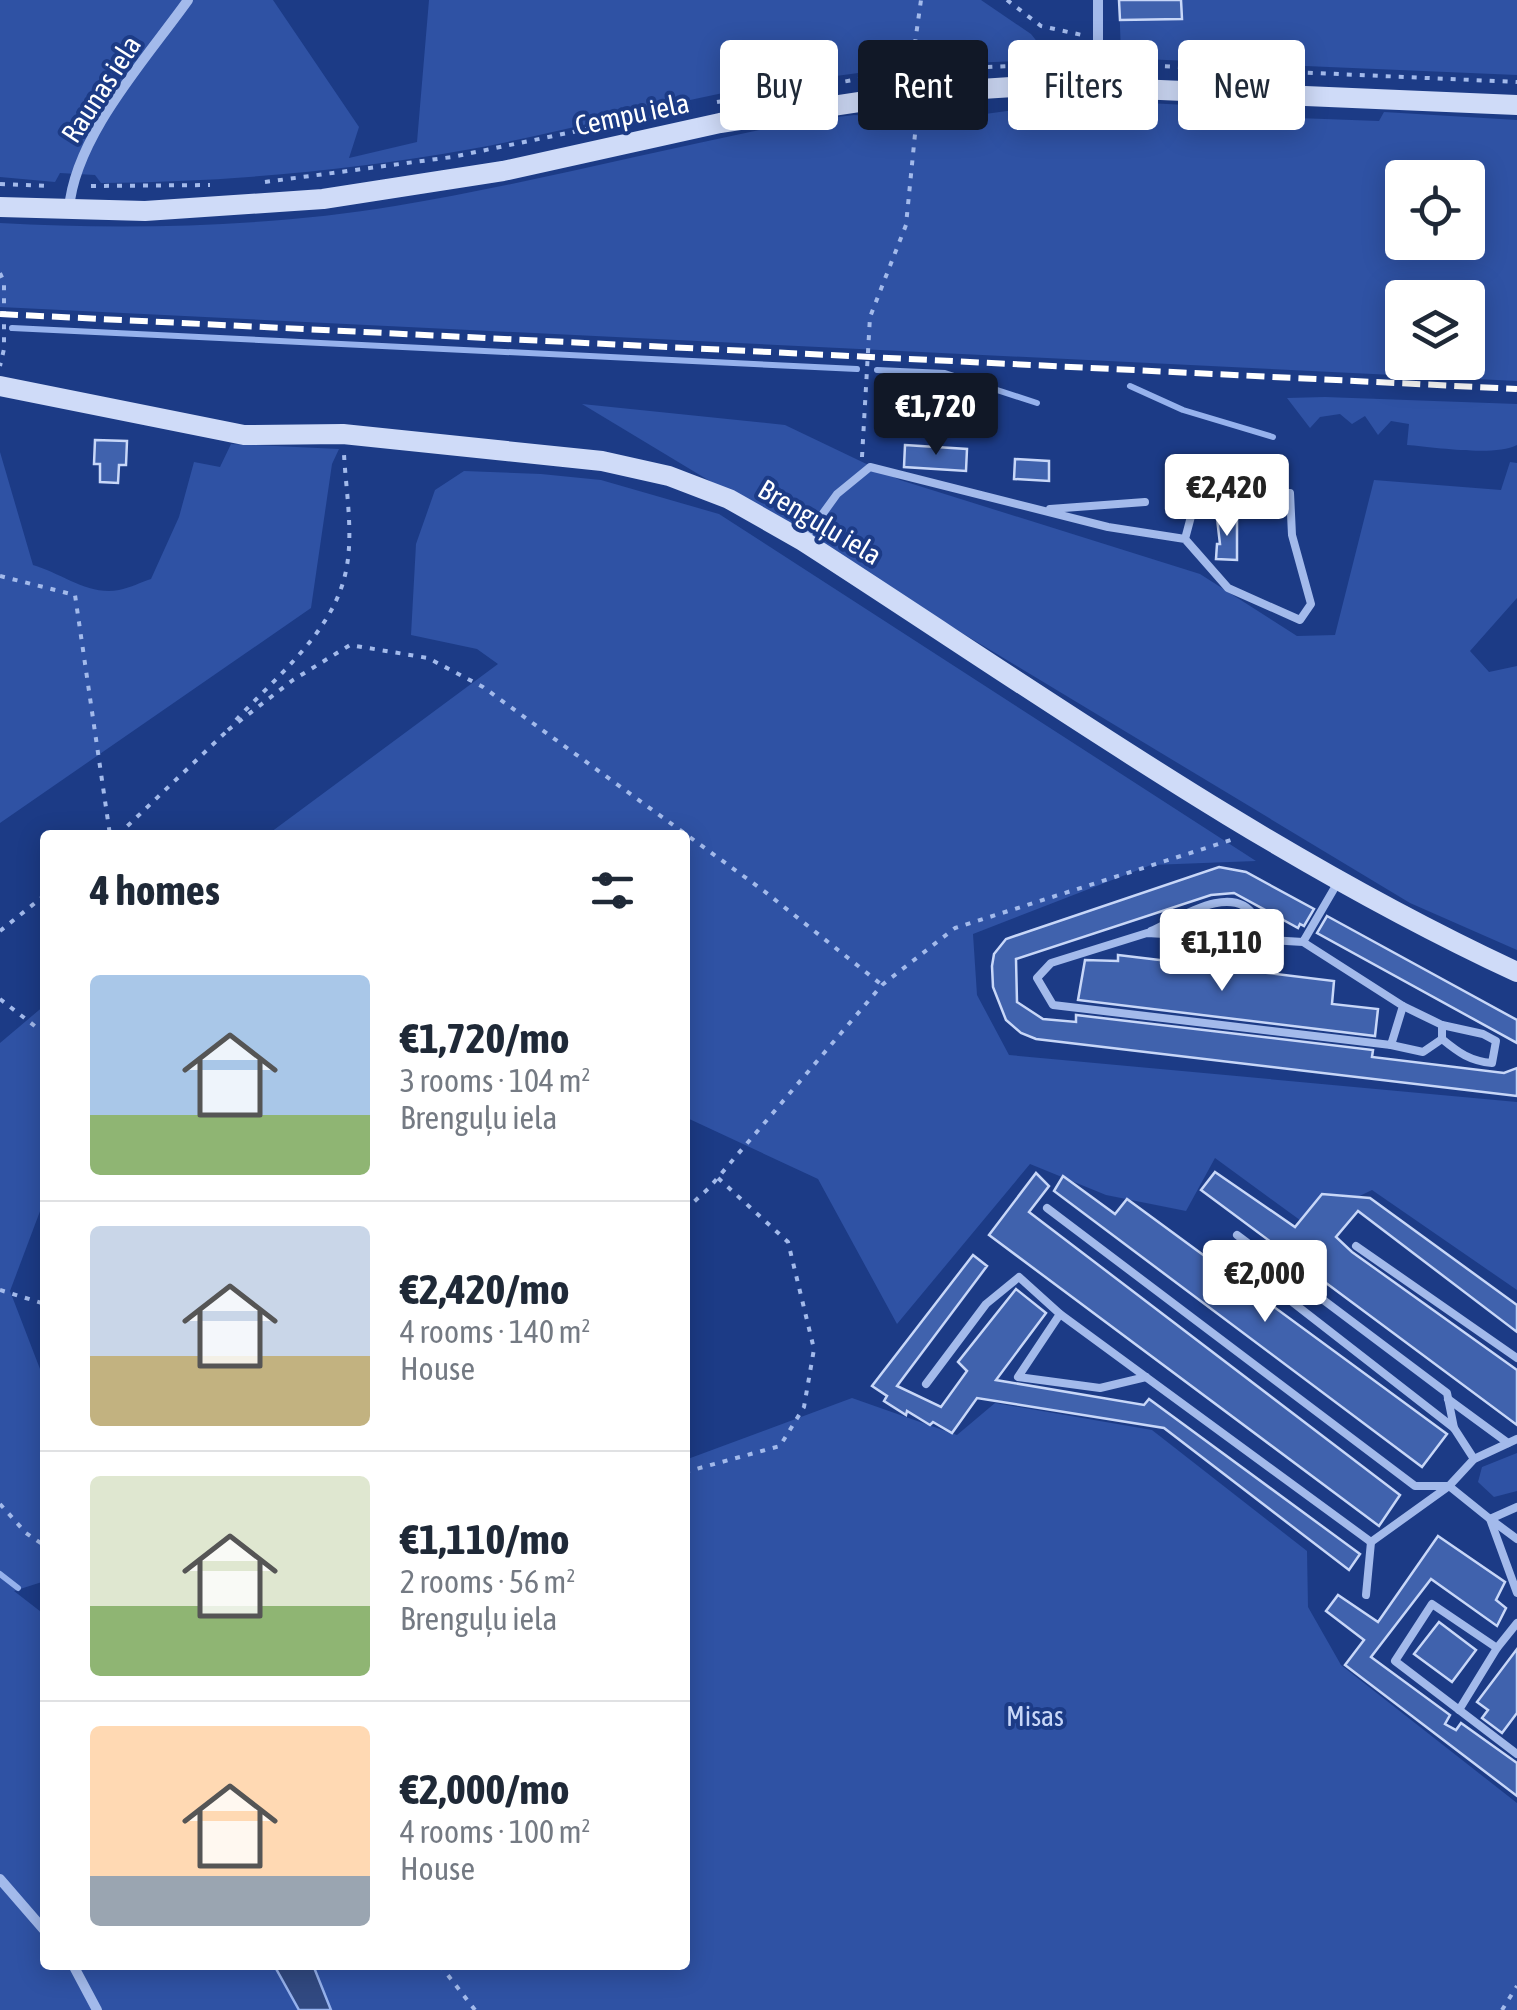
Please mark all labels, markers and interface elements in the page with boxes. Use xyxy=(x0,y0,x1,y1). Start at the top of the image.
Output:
street label: Raunas iela xyxy=(55,30,147,148)
chip: Buy xyxy=(720,40,838,130)
chip: Rent xyxy=(858,40,988,130)
chip: Filters xyxy=(1008,40,1158,130)
chip: New xyxy=(1178,40,1305,130)
street label: Cempu iela xyxy=(572,86,692,142)
map controls xyxy=(1385,160,1485,380)
button: locate xyxy=(1385,160,1485,260)
button: layers xyxy=(1385,280,1485,380)
pin: €1,720 xyxy=(855,373,1017,458)
text: €1,720 xyxy=(896,387,976,424)
pin: €2,420 xyxy=(1146,454,1308,539)
text: €2,420 xyxy=(1187,468,1267,505)
street label: Brenguļu iela xyxy=(753,473,887,571)
icon: filters xyxy=(585,863,640,918)
text: 4 homes xyxy=(90,866,220,914)
pin: €1,110 xyxy=(1141,909,1303,994)
text: €1,110 xyxy=(1182,923,1262,960)
text: €1,720/mo xyxy=(400,1014,570,1062)
icon: home xyxy=(170,1015,290,1135)
text: 3 rooms · 104 m² xyxy=(400,1062,590,1099)
text: Brenguļu iela xyxy=(400,1099,557,1136)
pin: €2,000 xyxy=(1184,1240,1346,1325)
text: €2,000 xyxy=(1225,1254,1305,1291)
text: €2,420/mo xyxy=(400,1265,570,1313)
icon: home xyxy=(170,1266,290,1386)
text: 4 rooms · 140 m² xyxy=(400,1313,590,1350)
text: House xyxy=(400,1350,475,1387)
text: €1,110/mo xyxy=(400,1515,570,1563)
icon: home xyxy=(170,1516,290,1636)
text: 2 rooms · 56 m² xyxy=(400,1563,575,1600)
text: Brenguļu iela xyxy=(400,1600,557,1637)
park label: Misas xyxy=(1006,1700,1064,1732)
text: €2,000/mo xyxy=(400,1765,570,1813)
icon: home xyxy=(170,1766,290,1886)
text: 4 rooms · 100 m² xyxy=(400,1813,590,1850)
text: House xyxy=(400,1850,475,1887)

